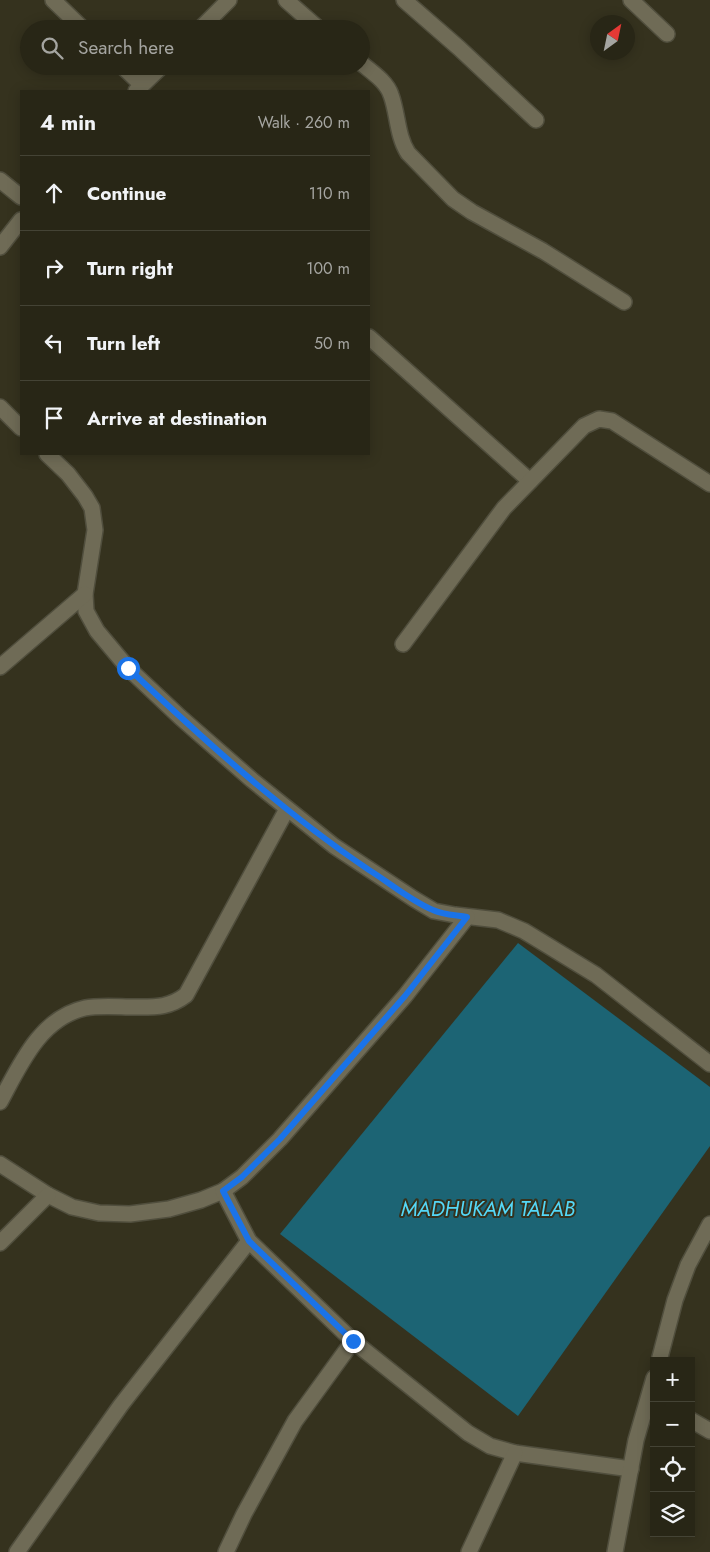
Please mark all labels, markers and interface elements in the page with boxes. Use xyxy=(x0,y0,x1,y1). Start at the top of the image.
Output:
north arrow xyxy=(590,15,635,60)
search box xyxy=(20,20,370,75)
icon: search xyxy=(38,34,66,62)
text: Search here xyxy=(78,34,174,61)
text: 4 min xyxy=(40,108,96,138)
text: Walk · 260 m xyxy=(258,111,350,134)
icon: ahead xyxy=(40,179,68,207)
text: Continue xyxy=(87,180,166,207)
text: 110 m xyxy=(309,182,350,205)
icon: right xyxy=(40,254,68,282)
text: Turn right xyxy=(87,255,173,282)
text: 100 m xyxy=(306,257,350,280)
icon: left xyxy=(40,329,68,357)
text: Turn left xyxy=(87,330,160,357)
text: 50 m xyxy=(314,332,350,355)
icon: arrive xyxy=(40,404,68,432)
text: Arrive at destination xyxy=(87,405,267,432)
route start xyxy=(117,657,140,680)
water label: MADHUKAM TALAB xyxy=(401,1194,576,1224)
route end xyxy=(342,1330,365,1353)
map controls xyxy=(650,1357,695,1537)
button: + xyxy=(650,1357,695,1402)
button: − xyxy=(650,1402,695,1447)
button: locate xyxy=(650,1447,695,1492)
button: layers xyxy=(650,1492,695,1537)

